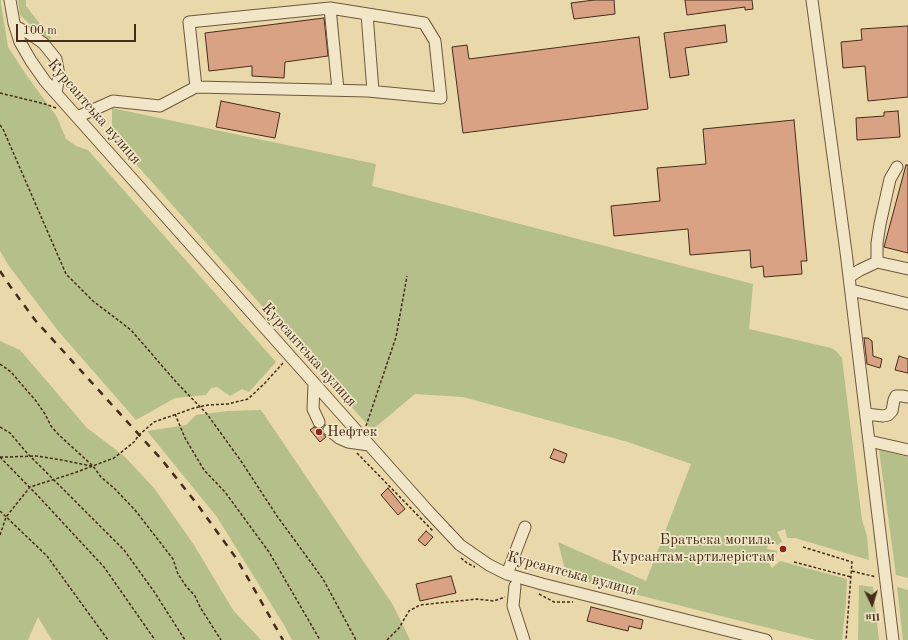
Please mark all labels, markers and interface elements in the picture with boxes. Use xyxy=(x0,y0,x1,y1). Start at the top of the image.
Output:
scale bar xyxy=(18,16,138,42)
text: 100 m xyxy=(23,25,57,37)
street label: Курсантська вулиця xyxy=(43,56,145,168)
street label: Курсантська вулиця xyxy=(258,299,360,411)
place label: Нефтек xyxy=(327,423,377,441)
marker: Нефтек xyxy=(314,427,324,437)
place label: Братьска могила. Курсантам-артилерістам xyxy=(611,531,775,566)
marker: Братьска могила. Курсантам-артилерістам xyxy=(778,544,788,554)
street label: Курсантська вулиця xyxy=(505,548,639,600)
north arrow xyxy=(852,584,892,624)
text: Пн xyxy=(865,610,881,622)

